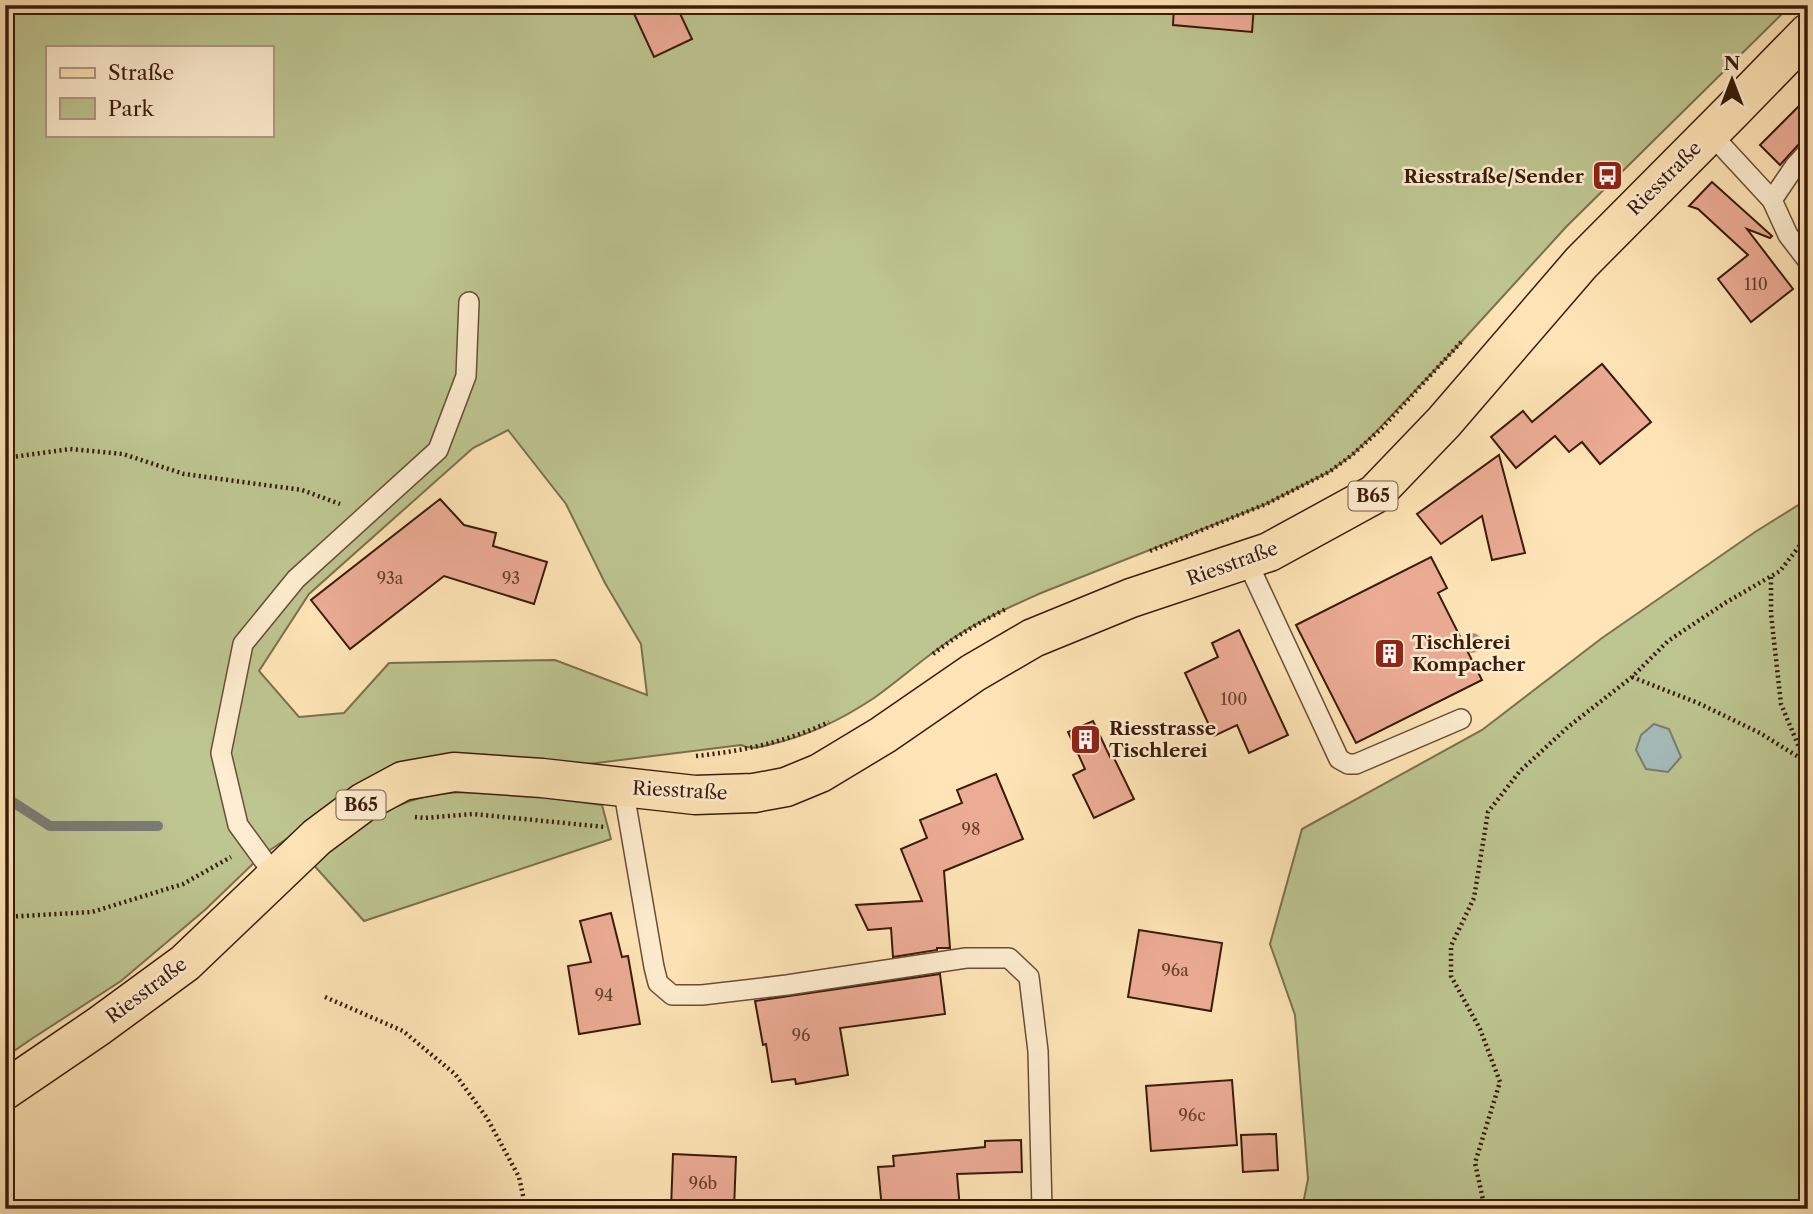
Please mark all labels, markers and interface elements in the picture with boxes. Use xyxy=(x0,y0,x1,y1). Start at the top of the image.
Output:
legend xyxy=(46,46,273,136)
north arrow xyxy=(1698,46,1768,116)
text: N xyxy=(1724,52,1740,75)
text: Straße xyxy=(108,60,174,85)
text: Park xyxy=(108,96,154,121)
street label: Riesstraße xyxy=(1623,137,1706,220)
bus stop icon: Riesstraße/Sender xyxy=(1590,159,1624,193)
place label: Riesstraße/Sender xyxy=(1403,165,1585,188)
house number: 110 xyxy=(1744,274,1768,294)
road number: B65 xyxy=(1348,482,1398,510)
street label: Riesstraße xyxy=(1183,536,1281,591)
house number: 93a xyxy=(377,568,404,588)
house number: 93 xyxy=(502,568,520,588)
place label: Tischlerei Kompacher xyxy=(1412,631,1526,676)
building icon: Tischlerei Kompacher xyxy=(1372,636,1406,670)
house number: 100 xyxy=(1220,689,1248,709)
place label: Riesstrasse Tischlerei xyxy=(1109,717,1216,762)
building icon: Riesstrasse Tischlerei xyxy=(1069,722,1103,756)
street label: Riesstraße xyxy=(632,777,728,804)
road number: B65 xyxy=(336,790,386,820)
house number: 98 xyxy=(962,819,980,839)
street label: Riesstraße xyxy=(101,953,191,1028)
house number: 96a xyxy=(1161,960,1189,980)
house number: 94 xyxy=(595,985,613,1005)
house number: 96 xyxy=(792,1025,810,1045)
house number: 96c xyxy=(1178,1105,1206,1125)
house number: 96b xyxy=(689,1173,717,1193)

